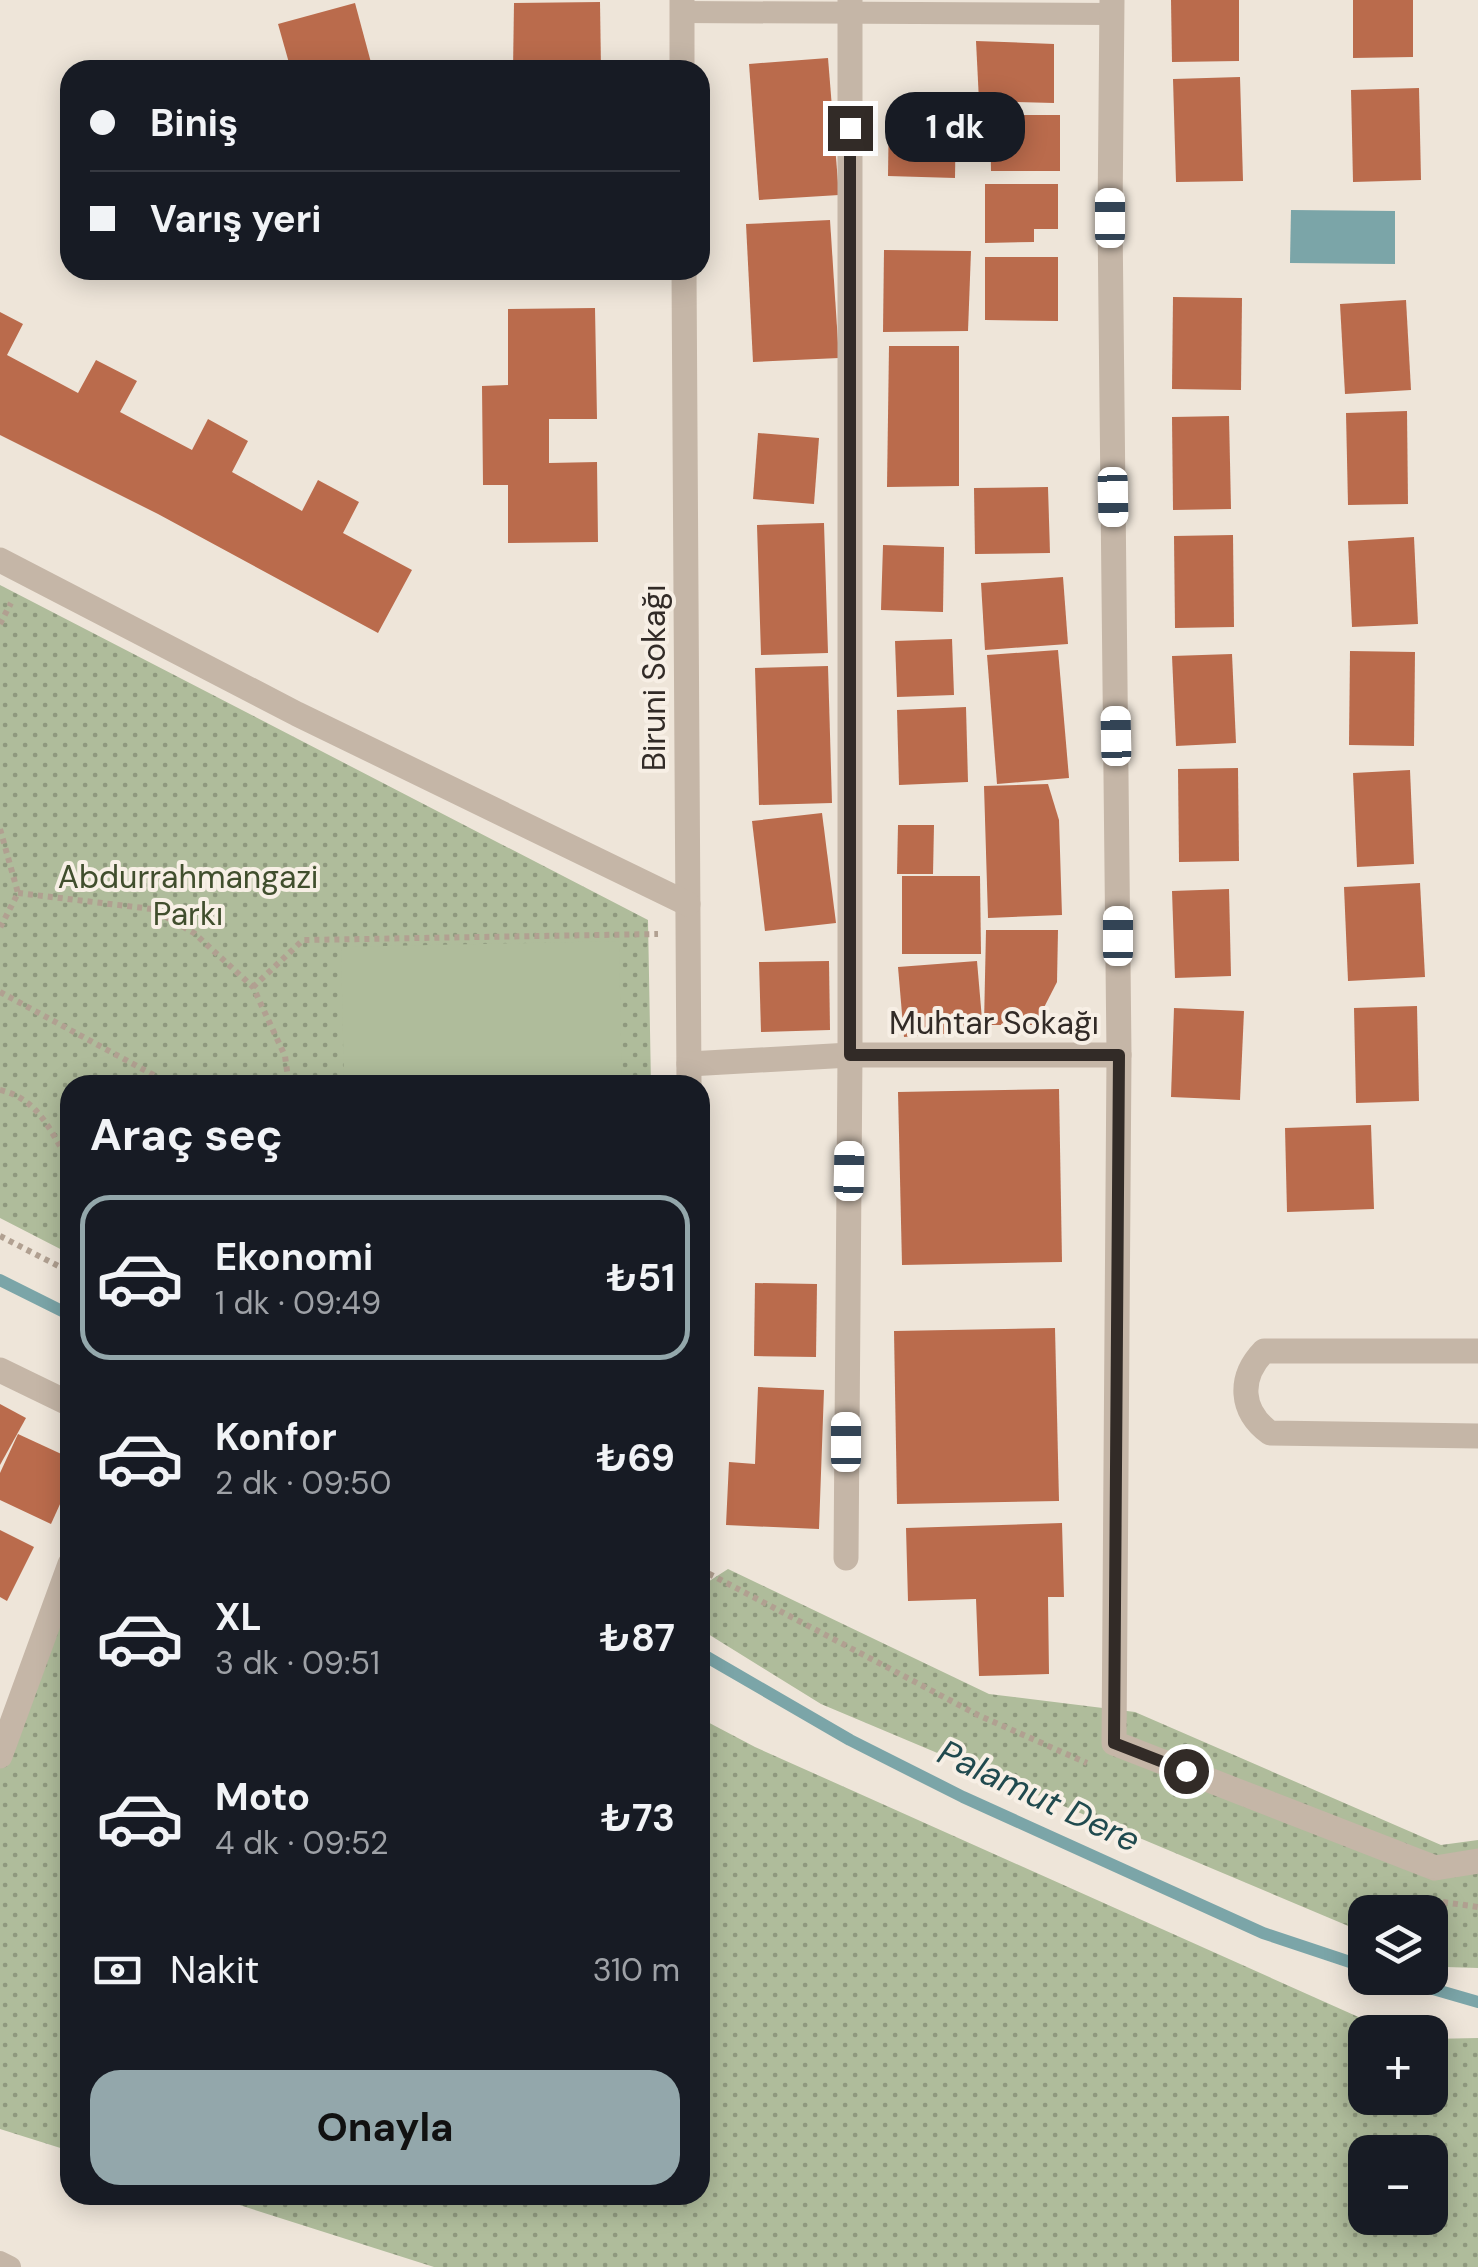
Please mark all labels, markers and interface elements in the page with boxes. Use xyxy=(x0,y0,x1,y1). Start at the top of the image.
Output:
callout: 1 dk xyxy=(885,93,1025,163)
text: Biniş xyxy=(150,98,238,148)
route end xyxy=(828,106,873,151)
text: 1 dk xyxy=(926,106,984,148)
car xyxy=(1095,188,1125,248)
text: Varış yeri xyxy=(150,194,321,244)
car xyxy=(1097,467,1129,527)
street label: Biruni Sokağı xyxy=(633,585,675,771)
car xyxy=(1100,706,1132,766)
park label: Abdurrahmangazi Parkı xyxy=(58,856,318,935)
car xyxy=(1103,906,1133,966)
street label: Muhtar Sokağı xyxy=(889,1002,1099,1044)
text: Araç seç xyxy=(90,1105,283,1164)
car xyxy=(833,1141,865,1201)
text: Ekonomi xyxy=(215,1232,373,1282)
icon: car xyxy=(95,1233,185,1323)
text: ₺51 xyxy=(606,1253,675,1303)
text: 1 dk · 09:49 xyxy=(215,1282,381,1324)
text: Konfor xyxy=(215,1412,337,1462)
car xyxy=(831,1412,861,1472)
icon: car xyxy=(95,1413,185,1503)
text: ₺69 xyxy=(596,1433,675,1483)
text: 2 dk · 09:50 xyxy=(215,1462,391,1504)
text: XL xyxy=(215,1592,262,1642)
icon: car xyxy=(95,1593,185,1683)
text: ₺87 xyxy=(600,1613,675,1663)
text: 3 dk · 09:51 xyxy=(215,1642,380,1684)
water label: Palamut Dere xyxy=(931,1729,1147,1863)
route start xyxy=(1164,1749,1209,1794)
text: Moto xyxy=(215,1772,310,1822)
icon: car xyxy=(95,1773,185,1863)
text: ₺73 xyxy=(601,1793,675,1843)
text: 4 dk · 09:52 xyxy=(215,1822,388,1864)
map controls xyxy=(1348,1895,1448,2235)
button: layers xyxy=(1348,1895,1448,1995)
icon: cash xyxy=(90,1943,145,1998)
text: Nakit xyxy=(170,1945,259,1995)
text: 310 m xyxy=(593,1949,680,1991)
button: + xyxy=(1348,2015,1448,2115)
button: Onayla xyxy=(90,2070,680,2185)
button: − xyxy=(1348,2135,1448,2235)

